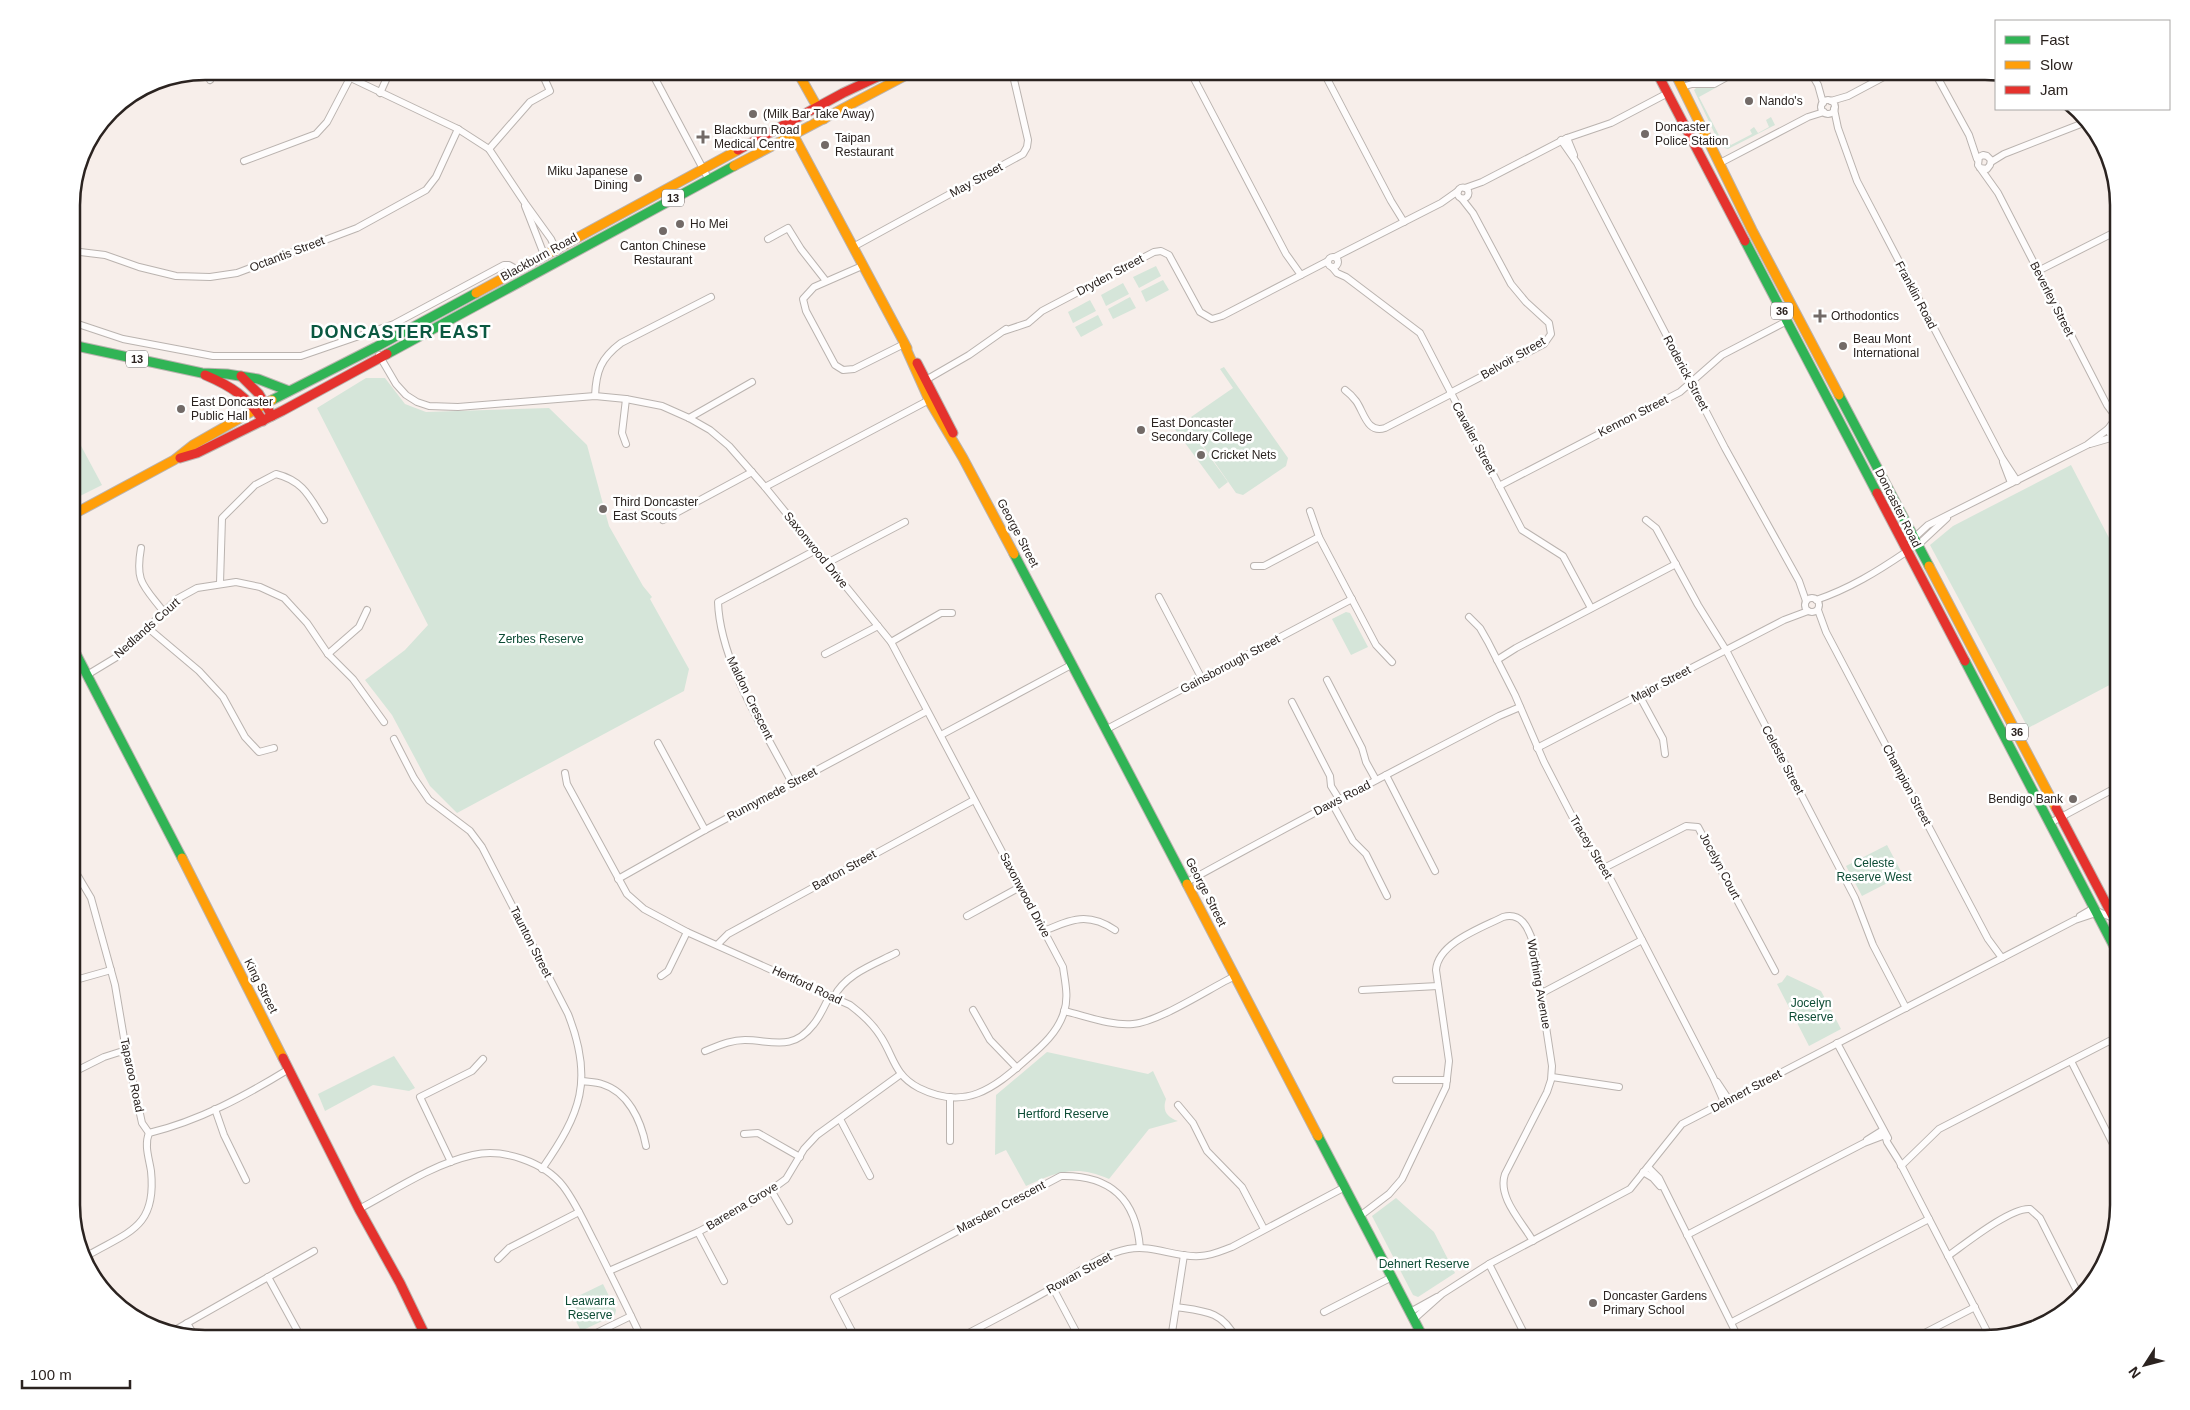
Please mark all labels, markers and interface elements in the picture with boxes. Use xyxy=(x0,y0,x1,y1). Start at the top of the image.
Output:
legend xyxy=(1995,20,2170,110)
text: Fast xyxy=(2040,31,2070,48)
text: Slow xyxy=(2040,56,2073,73)
text: Jam xyxy=(2040,81,2068,98)
place label: Nando's xyxy=(1759,94,1803,108)
marker: Nando's xyxy=(1743,95,1755,107)
place label: (Milk Bar Take Away) xyxy=(763,107,875,121)
marker: (Milk Bar Take Away) xyxy=(747,108,759,120)
place label: Doncaster Police Station xyxy=(1655,120,1728,148)
place label: Blackburn Road Medical Centre xyxy=(714,123,799,151)
marker: Doncaster Police Station xyxy=(1639,128,1651,140)
marker: Blackburn Road Medical Centre xyxy=(696,130,710,144)
place label: Taipan Restaurant xyxy=(835,131,894,159)
marker: Taipan Restaurant xyxy=(819,139,831,151)
street label: May Street xyxy=(947,159,1005,200)
place label: Miku Japanese Dining xyxy=(547,164,628,192)
marker: Miku Japanese Dining xyxy=(632,172,644,184)
road number: 13 xyxy=(662,190,684,207)
place label: Ho Mei xyxy=(690,217,728,231)
marker: Ho Mei xyxy=(674,218,686,230)
marker: Canton Chinese Restaurant xyxy=(657,225,669,237)
street label: Blackburn Road xyxy=(498,230,580,284)
street label: Octantis Street xyxy=(247,233,327,275)
place label: Canton Chinese Restaurant xyxy=(620,239,706,267)
street label: Dryden Street xyxy=(1074,251,1147,299)
street label: Franklin Road xyxy=(1892,259,1940,331)
street label: Beverley Street xyxy=(2027,259,2077,339)
road number: 36 xyxy=(1771,302,1793,320)
marker: Orthodontics xyxy=(1813,309,1827,323)
place label: Orthodontics xyxy=(1831,309,1899,323)
district label: DONCASTER EAST xyxy=(310,322,492,342)
place label: Beau Mont International xyxy=(1853,332,1919,360)
street label: Roderick Street xyxy=(1660,333,1712,413)
street label: Belvoir Street xyxy=(1478,334,1548,382)
marker: Beau Mont International xyxy=(1837,340,1849,352)
road number: 13 xyxy=(126,350,148,368)
street label: Kennon Street xyxy=(1596,392,1671,440)
place label: East Doncaster Public Hall xyxy=(191,395,273,423)
street label: Cavalier Street xyxy=(1449,400,1499,477)
marker: East Doncaster Public Hall xyxy=(175,403,187,415)
place label: East Doncaster Secondary College xyxy=(1151,416,1253,444)
marker: East Doncaster Secondary College xyxy=(1135,424,1147,436)
place label: Cricket Nets xyxy=(1211,448,1276,462)
marker: Cricket Nets xyxy=(1195,449,1207,461)
street label: Doncaster Road xyxy=(1872,466,1924,550)
place label: Third Doncaster East Scouts xyxy=(613,495,698,523)
street label: George Street xyxy=(994,496,1042,570)
marker: Third Doncaster East Scouts xyxy=(597,503,609,515)
street label: Saxonwood Drive xyxy=(781,509,851,591)
street label: Nedlands Court xyxy=(111,594,183,661)
park label: Zerbes Reserve xyxy=(498,632,584,646)
street label: Gainsborough Street xyxy=(1178,632,1283,696)
street label: Maldon Crescent xyxy=(724,654,776,742)
street label: Major Street xyxy=(1629,662,1694,706)
street label: Celeste Street xyxy=(1759,723,1807,797)
road number: 36 xyxy=(2006,724,2028,740)
street label: Champion Street xyxy=(1880,742,1935,829)
street label: Runnymede Street xyxy=(725,764,820,824)
street label: Daws Road xyxy=(1311,778,1373,818)
place label: Bendigo Bank xyxy=(1988,792,2064,806)
marker: Bendigo Bank xyxy=(2067,793,2079,805)
street label: Tracey Street xyxy=(1567,813,1616,882)
street label: Jocelyn Court xyxy=(1697,830,1744,902)
street label: Barton Street xyxy=(810,846,879,893)
street label: Saxonwood Drive xyxy=(997,850,1053,940)
street label: George Street xyxy=(1183,855,1230,929)
park label: Celeste Reserve West xyxy=(1836,856,1912,884)
street label: Taunton Street xyxy=(507,904,555,981)
street label: Worthing Avenue xyxy=(1524,938,1554,1030)
street label: King Street xyxy=(241,956,281,1016)
street label: Hertford Road xyxy=(770,963,844,1007)
park label: Jocelyn Reserve xyxy=(1789,996,1834,1024)
street label: Taparoo Road xyxy=(117,1037,147,1113)
street label: Dehnert Street xyxy=(1708,1066,1784,1116)
park label: Hertford Reserve xyxy=(1017,1107,1109,1121)
street label: Marsden Crescent xyxy=(954,1177,1048,1236)
street label: Bareena Grove xyxy=(704,1179,781,1233)
street label: Rowan Street xyxy=(1044,1249,1115,1297)
park label: Dehnert Reserve xyxy=(1379,1257,1470,1271)
place label: Doncaster Gardens Primary School xyxy=(1603,1289,1707,1317)
park label: Leawarra Reserve xyxy=(565,1294,615,1322)
marker: Doncaster Gardens Primary School xyxy=(1587,1297,1599,1309)
north arrow xyxy=(2120,1340,2170,1390)
scale bar xyxy=(22,1358,130,1390)
text: N xyxy=(2125,1364,2144,1381)
text: 100 m xyxy=(30,1366,72,1383)

